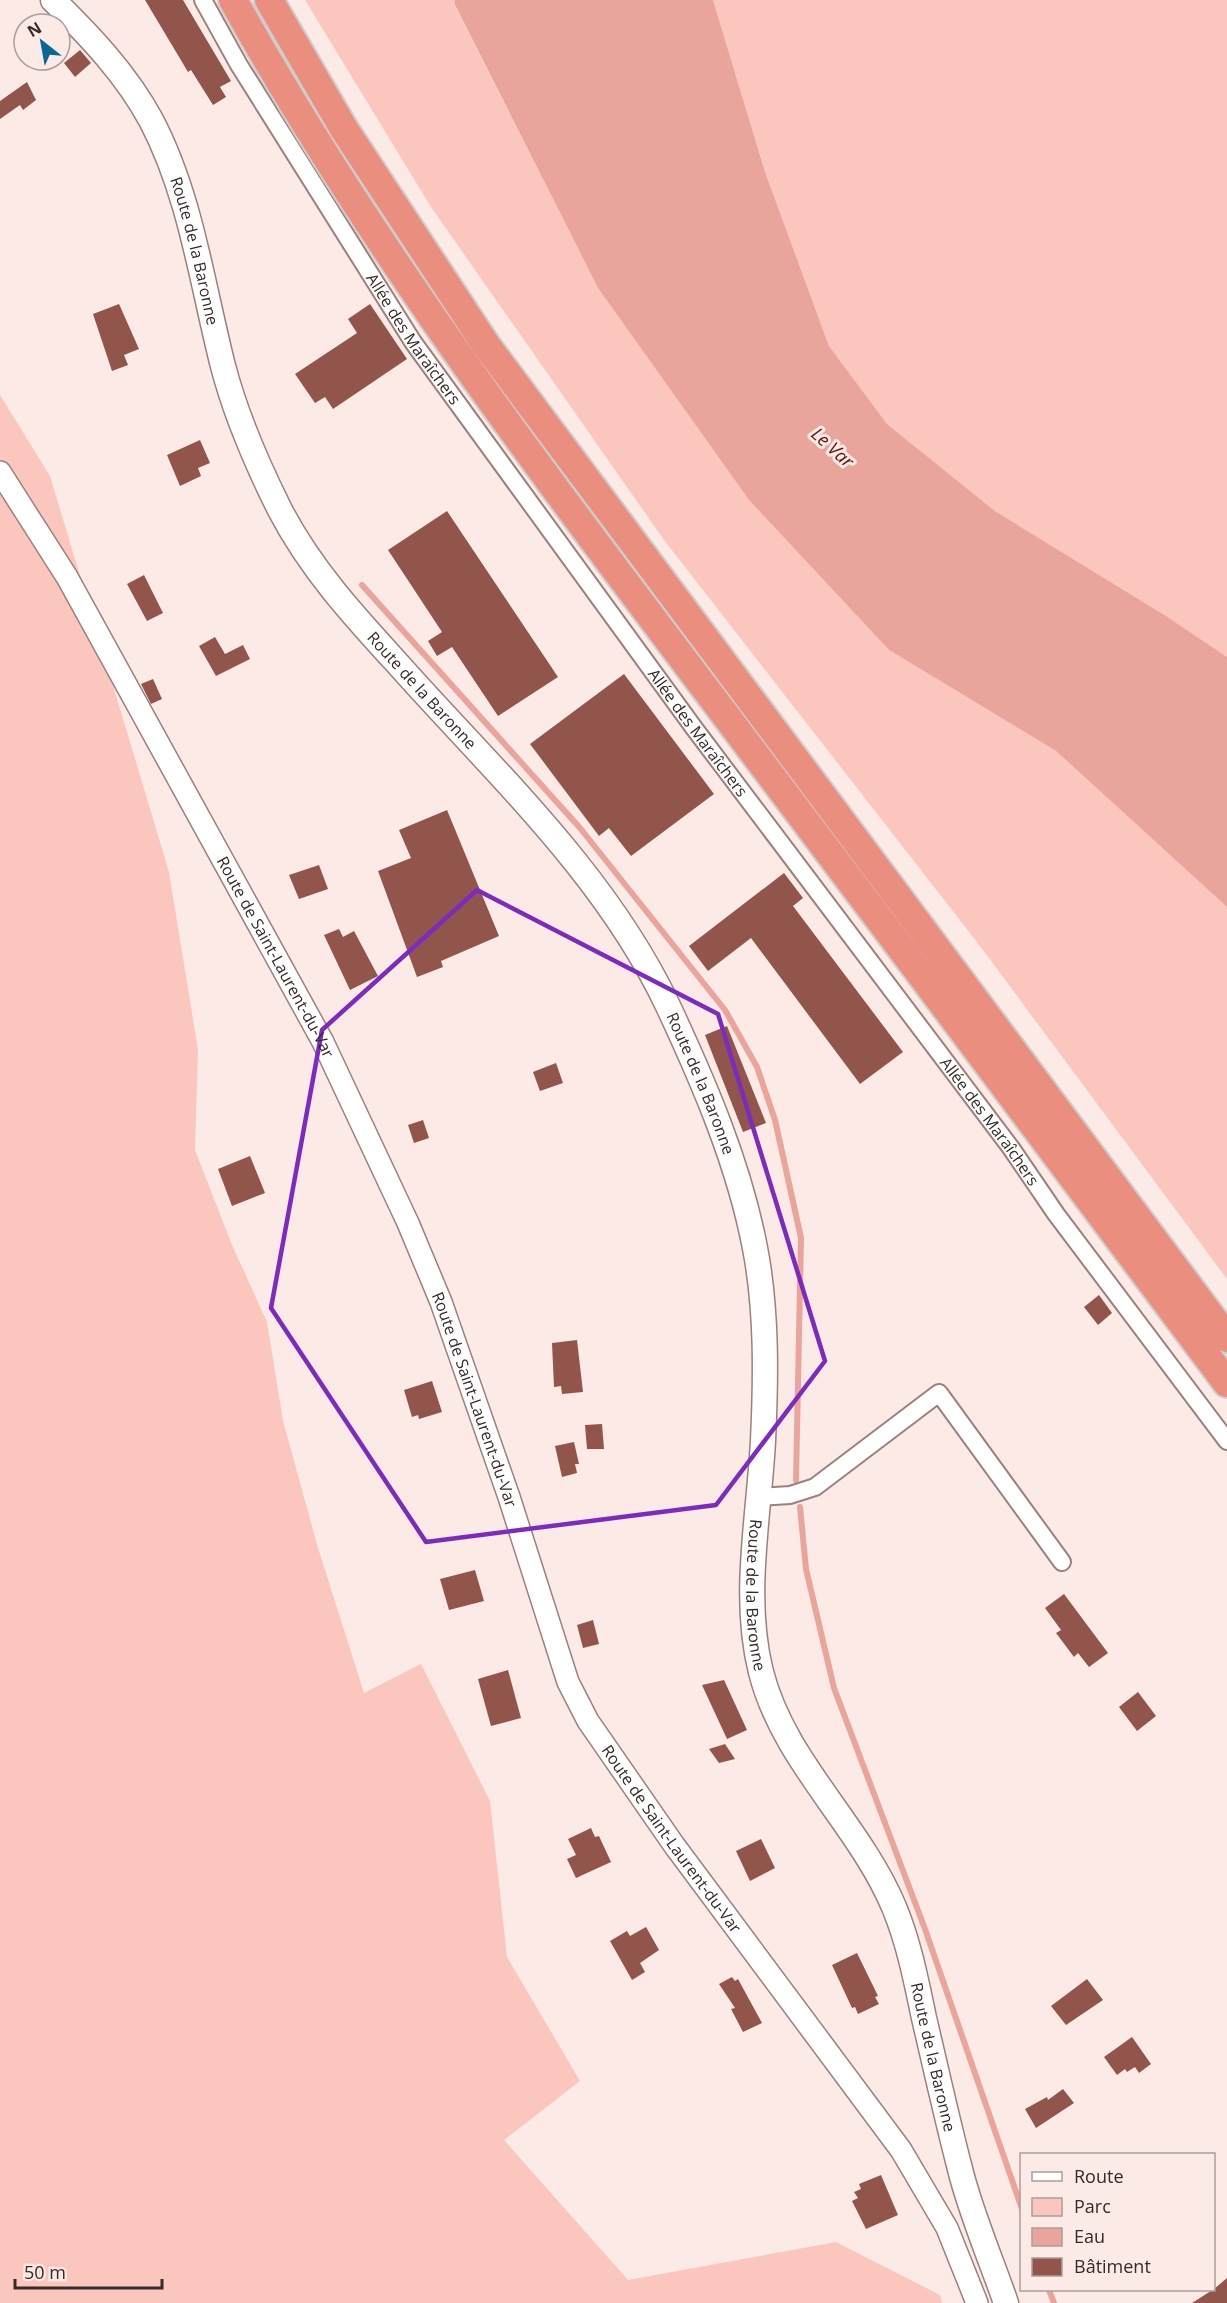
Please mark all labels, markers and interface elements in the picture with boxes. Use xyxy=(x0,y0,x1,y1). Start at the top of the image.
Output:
north arrow xyxy=(12,12,72,72)
text: N xyxy=(23,16,46,42)
street label: Route de la Baronne xyxy=(165,174,224,327)
street label: Allée des Maraîchers xyxy=(361,269,466,409)
water label: Le Var xyxy=(807,422,860,473)
street label: Route de la Baronne xyxy=(363,627,482,754)
street label: Allée des Maraîchers xyxy=(643,664,753,801)
street label: Route de Saint-Laurent-du-Var xyxy=(212,852,340,1061)
street label: Route de la Baronne xyxy=(661,1009,740,1158)
street label: Allée des Maraîchers xyxy=(935,1053,1044,1190)
street label: Route de Saint-Laurent-du-Var xyxy=(427,1288,523,1510)
street label: Route de la Baronne xyxy=(741,1518,771,1673)
street label: Route de Saint-Laurent-du-Var xyxy=(597,1740,747,1938)
street label: Route de la Baronne xyxy=(906,1980,961,2134)
legend xyxy=(1020,2153,1215,2291)
text: Route xyxy=(1074,2164,1124,2188)
text: Parc xyxy=(1074,2194,1111,2218)
text: Eau xyxy=(1074,2224,1105,2248)
scale bar xyxy=(15,2252,162,2290)
text: Bâtiment xyxy=(1074,2254,1151,2278)
text: 50 m xyxy=(24,2260,66,2284)

